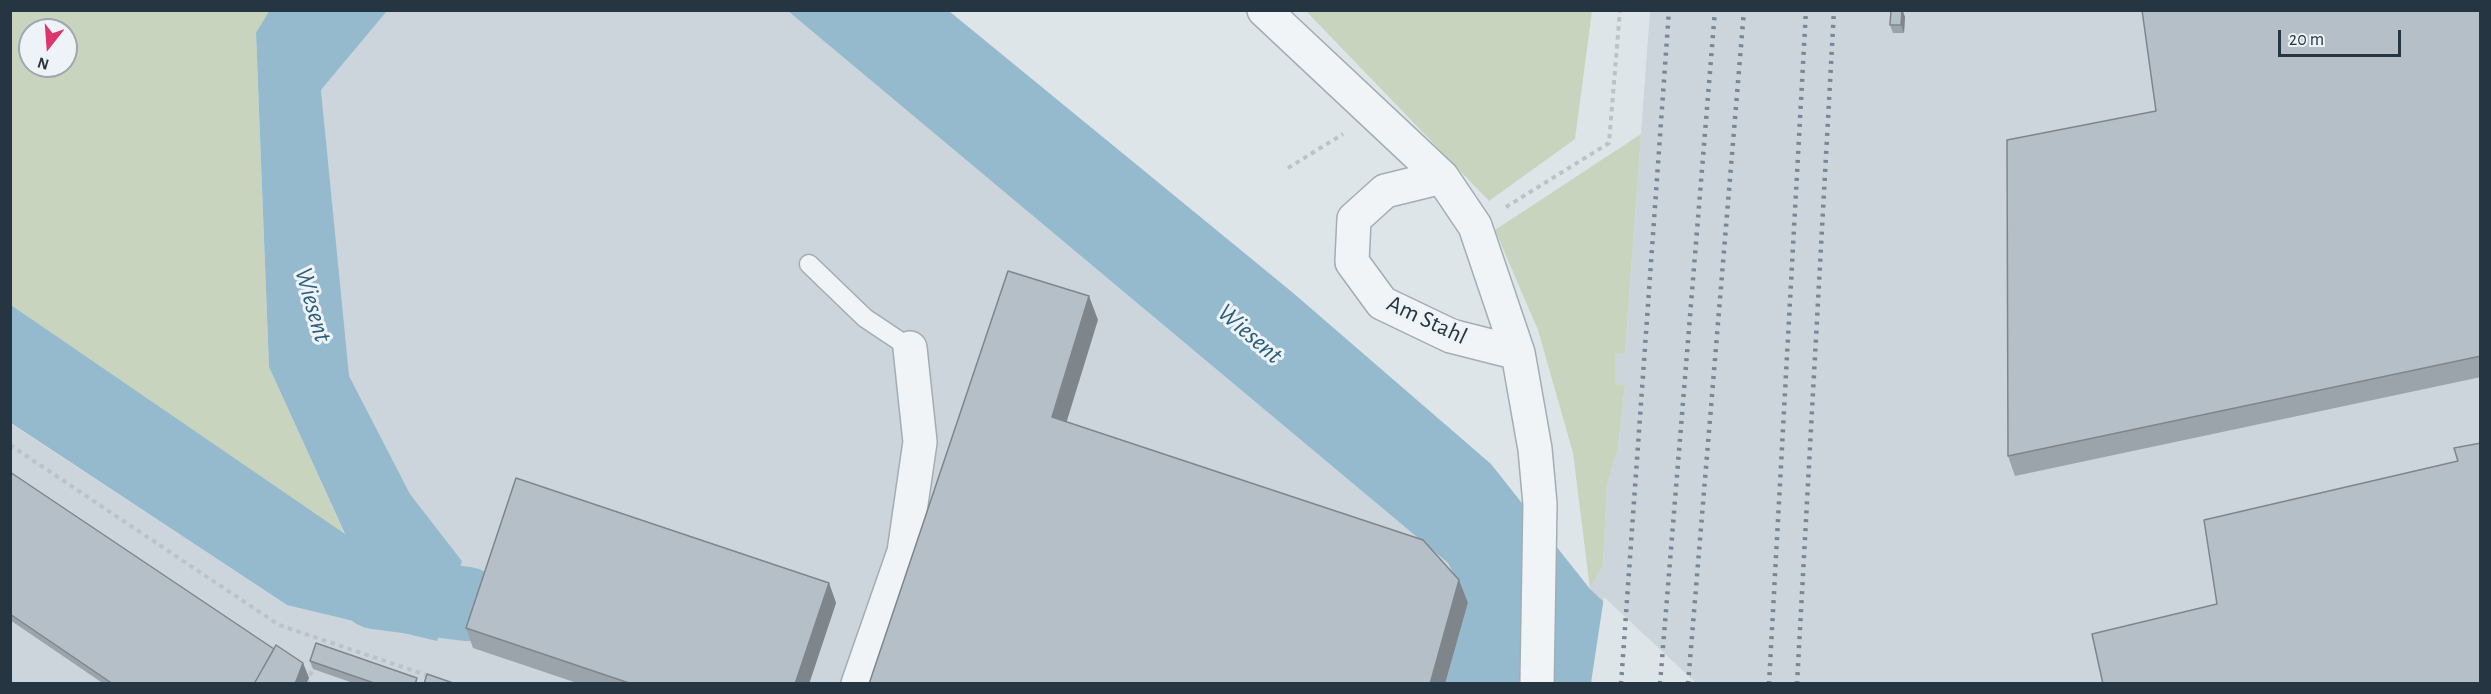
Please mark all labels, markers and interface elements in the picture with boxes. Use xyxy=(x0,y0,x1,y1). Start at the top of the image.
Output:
north arrow xyxy=(18,18,78,78)
scale bar xyxy=(2281,18,2404,56)
text: 20 m xyxy=(2289,31,2324,49)
text: N xyxy=(36,54,51,73)
water label: Wiesent xyxy=(287,264,339,346)
street label: Am Stahl xyxy=(1382,289,1472,351)
water label: Wiesent xyxy=(1211,297,1289,371)

